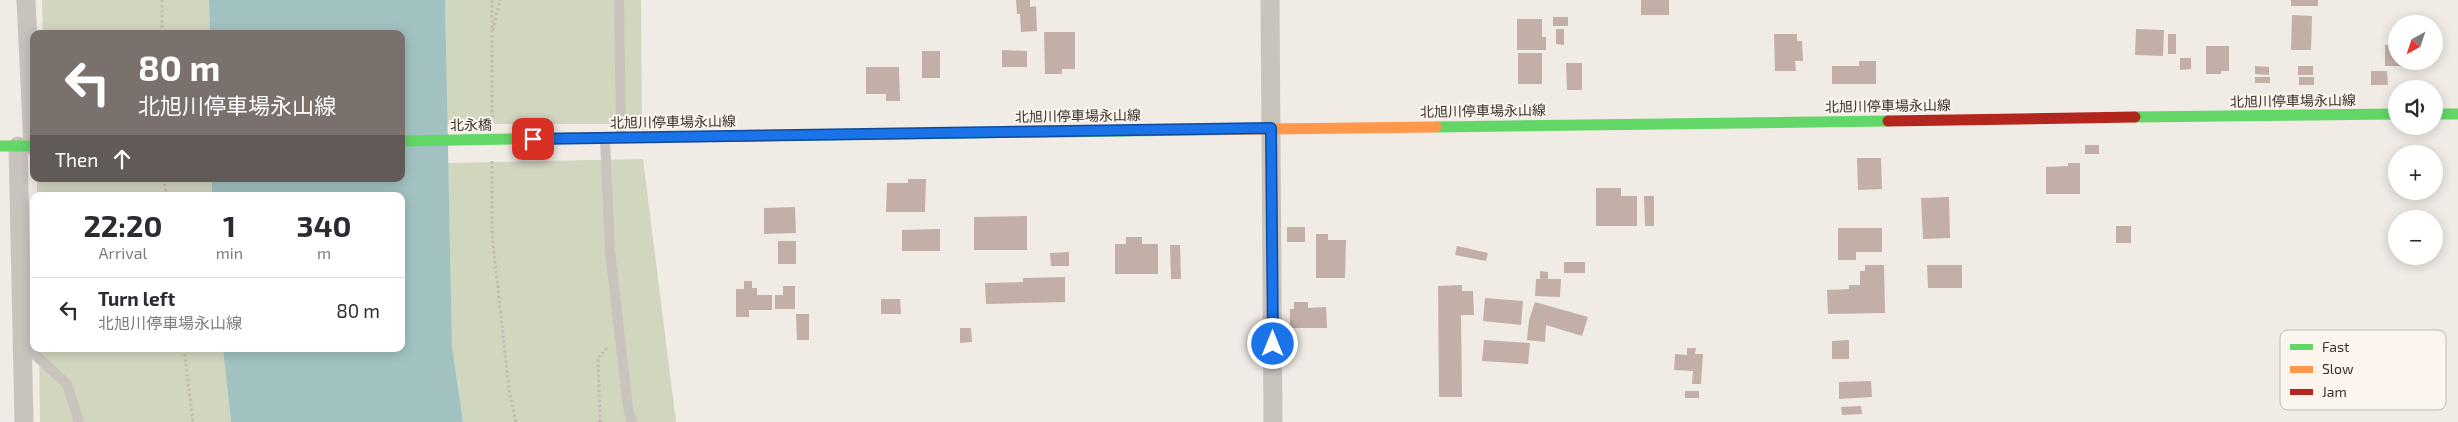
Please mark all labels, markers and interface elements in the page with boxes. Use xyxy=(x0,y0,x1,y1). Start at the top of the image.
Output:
north arrow xyxy=(2388,15,2442,70)
map controls xyxy=(2388,15,2443,265)
text: 80 m xyxy=(138,46,220,88)
icon: left xyxy=(55,50,120,115)
button: sound xyxy=(2388,80,2443,135)
street label: 北旭川停車場永山線 xyxy=(2230,91,2356,110)
text: 北旭川停車場永山線 xyxy=(138,92,336,118)
street label: 北旭川停車場永山線 xyxy=(1825,96,1951,115)
street label: 北旭川停車場永山線 xyxy=(1420,101,1546,120)
street label: 北旭川停車場永山線 xyxy=(1015,106,1141,125)
street label: 北旭川停車場永山線 xyxy=(610,112,736,131)
street label: 北永橋 xyxy=(450,116,492,133)
pin xyxy=(512,118,554,160)
icon: arrive xyxy=(519,125,547,153)
icon: ahead xyxy=(108,145,136,173)
button: + xyxy=(2388,145,2443,200)
text: Then xyxy=(55,148,98,171)
text: 22:20 xyxy=(83,207,162,243)
text: 1 xyxy=(223,207,236,243)
text: 340 xyxy=(296,207,352,243)
button: − xyxy=(2388,210,2443,265)
text: Arrival xyxy=(99,243,147,262)
text: min xyxy=(216,243,243,262)
text: m xyxy=(317,243,331,262)
text: Turn left xyxy=(98,287,175,310)
icon: left xyxy=(55,296,83,324)
text: 80 m xyxy=(336,299,380,322)
text: 北旭川停車場永山線 xyxy=(98,313,242,332)
position arrow xyxy=(1246,317,1298,369)
legend xyxy=(2280,330,2446,410)
text: Fast xyxy=(2322,338,2349,355)
text: Slow xyxy=(2322,360,2354,377)
text: Jam xyxy=(2322,383,2347,400)

